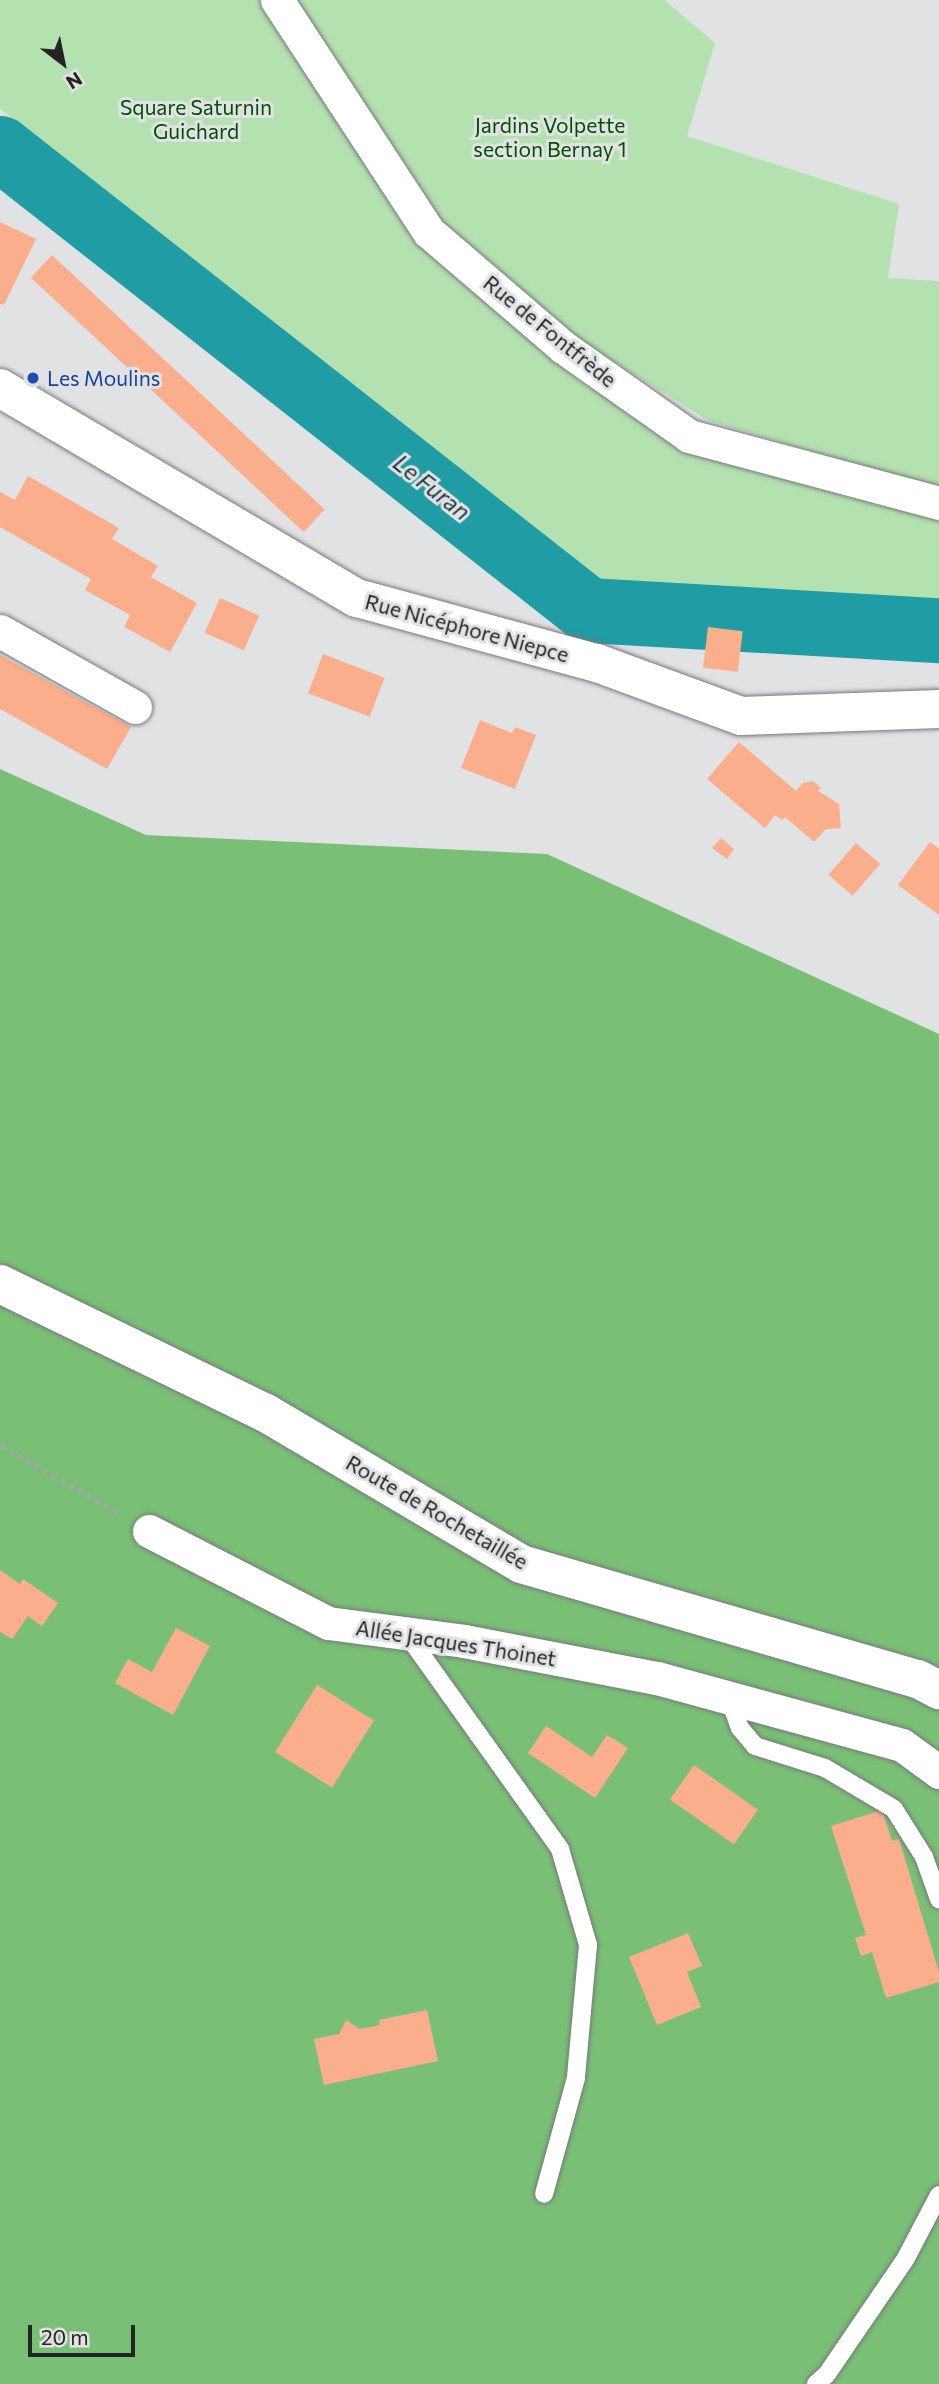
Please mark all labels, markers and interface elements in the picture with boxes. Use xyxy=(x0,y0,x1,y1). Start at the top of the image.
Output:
north arrow xyxy=(28,28,98,98)
text: N xyxy=(62,68,87,95)
park label: Square Saturnin Guichard xyxy=(120,94,272,144)
park label: Jardins Volpette section Bernay 1 xyxy=(473,112,627,162)
street label: Rue de Fontfrède xyxy=(479,270,621,392)
place label: Les Moulins xyxy=(47,365,160,391)
marker: Les Moulins xyxy=(25,370,41,386)
water label: Le Furan xyxy=(388,449,476,525)
street label: Rue Nicéphore Niepce xyxy=(362,589,572,667)
street label: Route de Rochetaillée xyxy=(342,1450,532,1574)
street label: Allée Jacques Thoinet xyxy=(354,1615,558,1671)
scale bar xyxy=(32,2310,138,2354)
text: 20 m xyxy=(41,2324,89,2349)

